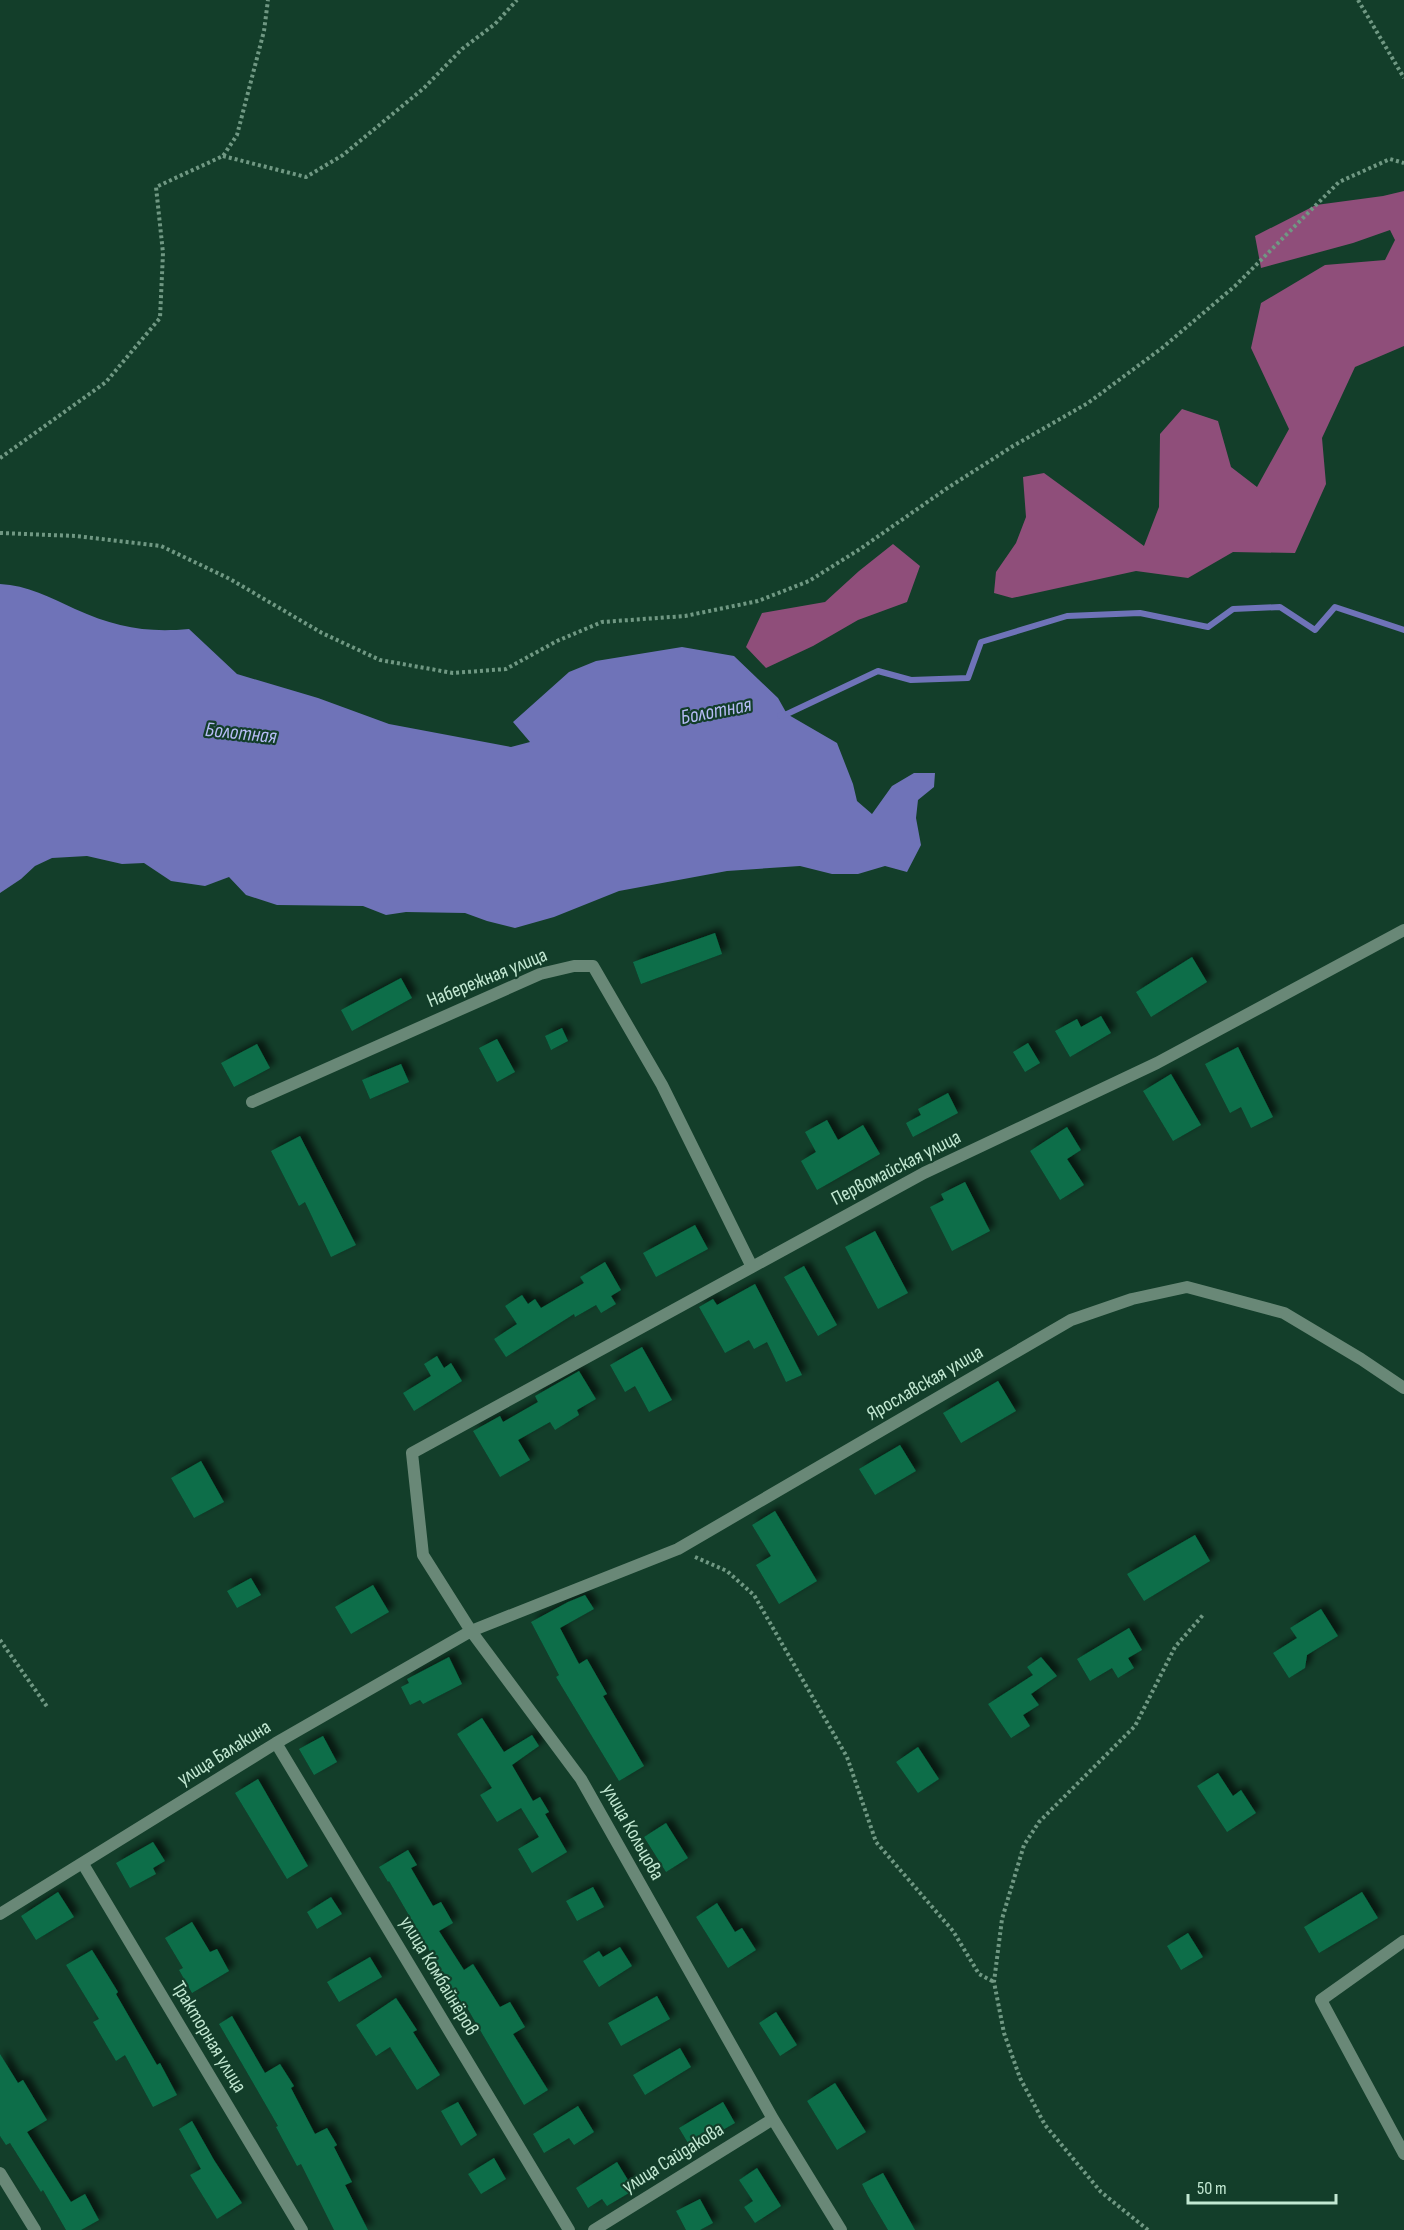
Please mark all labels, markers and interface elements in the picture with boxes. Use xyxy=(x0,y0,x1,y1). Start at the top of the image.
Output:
water label: Болотная xyxy=(678,692,754,730)
water label: Болотная xyxy=(204,717,278,749)
street label: Набережная улица xyxy=(423,943,551,1013)
street label: Первомайская улица xyxy=(827,1125,965,1211)
street label: Ярославская улица xyxy=(863,1340,987,1426)
street label: улица Балакина xyxy=(173,1715,275,1791)
street label: улица Кольцова xyxy=(597,1780,669,1884)
street label: улица Комбайнёров xyxy=(394,1912,484,2040)
street label: Тракторная улица xyxy=(166,1977,252,2097)
street label: улица Сайдакова xyxy=(618,2117,728,2199)
scale bar xyxy=(1188,2167,1336,2205)
text: 50 m xyxy=(1197,2178,1227,2199)

